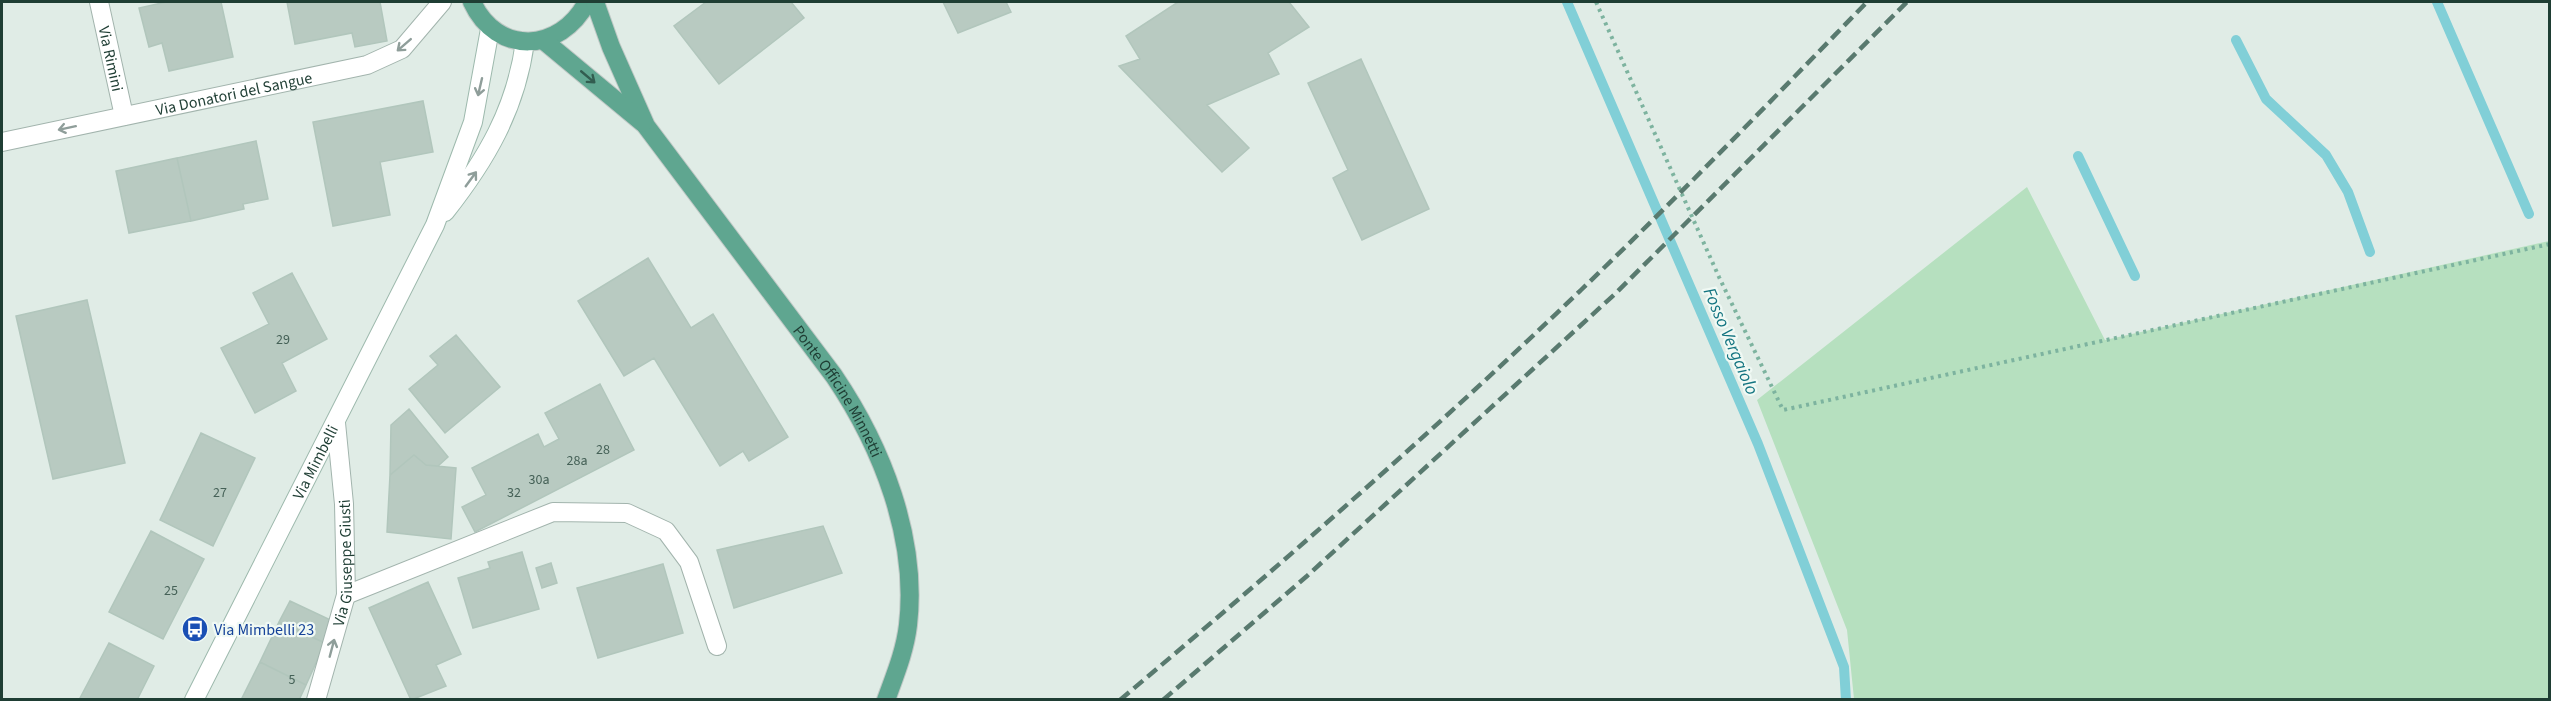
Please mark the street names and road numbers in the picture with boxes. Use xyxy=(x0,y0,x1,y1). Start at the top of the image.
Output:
street label: Via Rimini xyxy=(93,24,128,94)
street label: Via Donatori del Sangue xyxy=(154,67,314,121)
street label: Ponte Officine Minnetti xyxy=(788,321,887,461)
street label: Via Mimbelli xyxy=(288,421,344,504)
street label: Via Giuseppe Giusti xyxy=(328,498,358,629)

